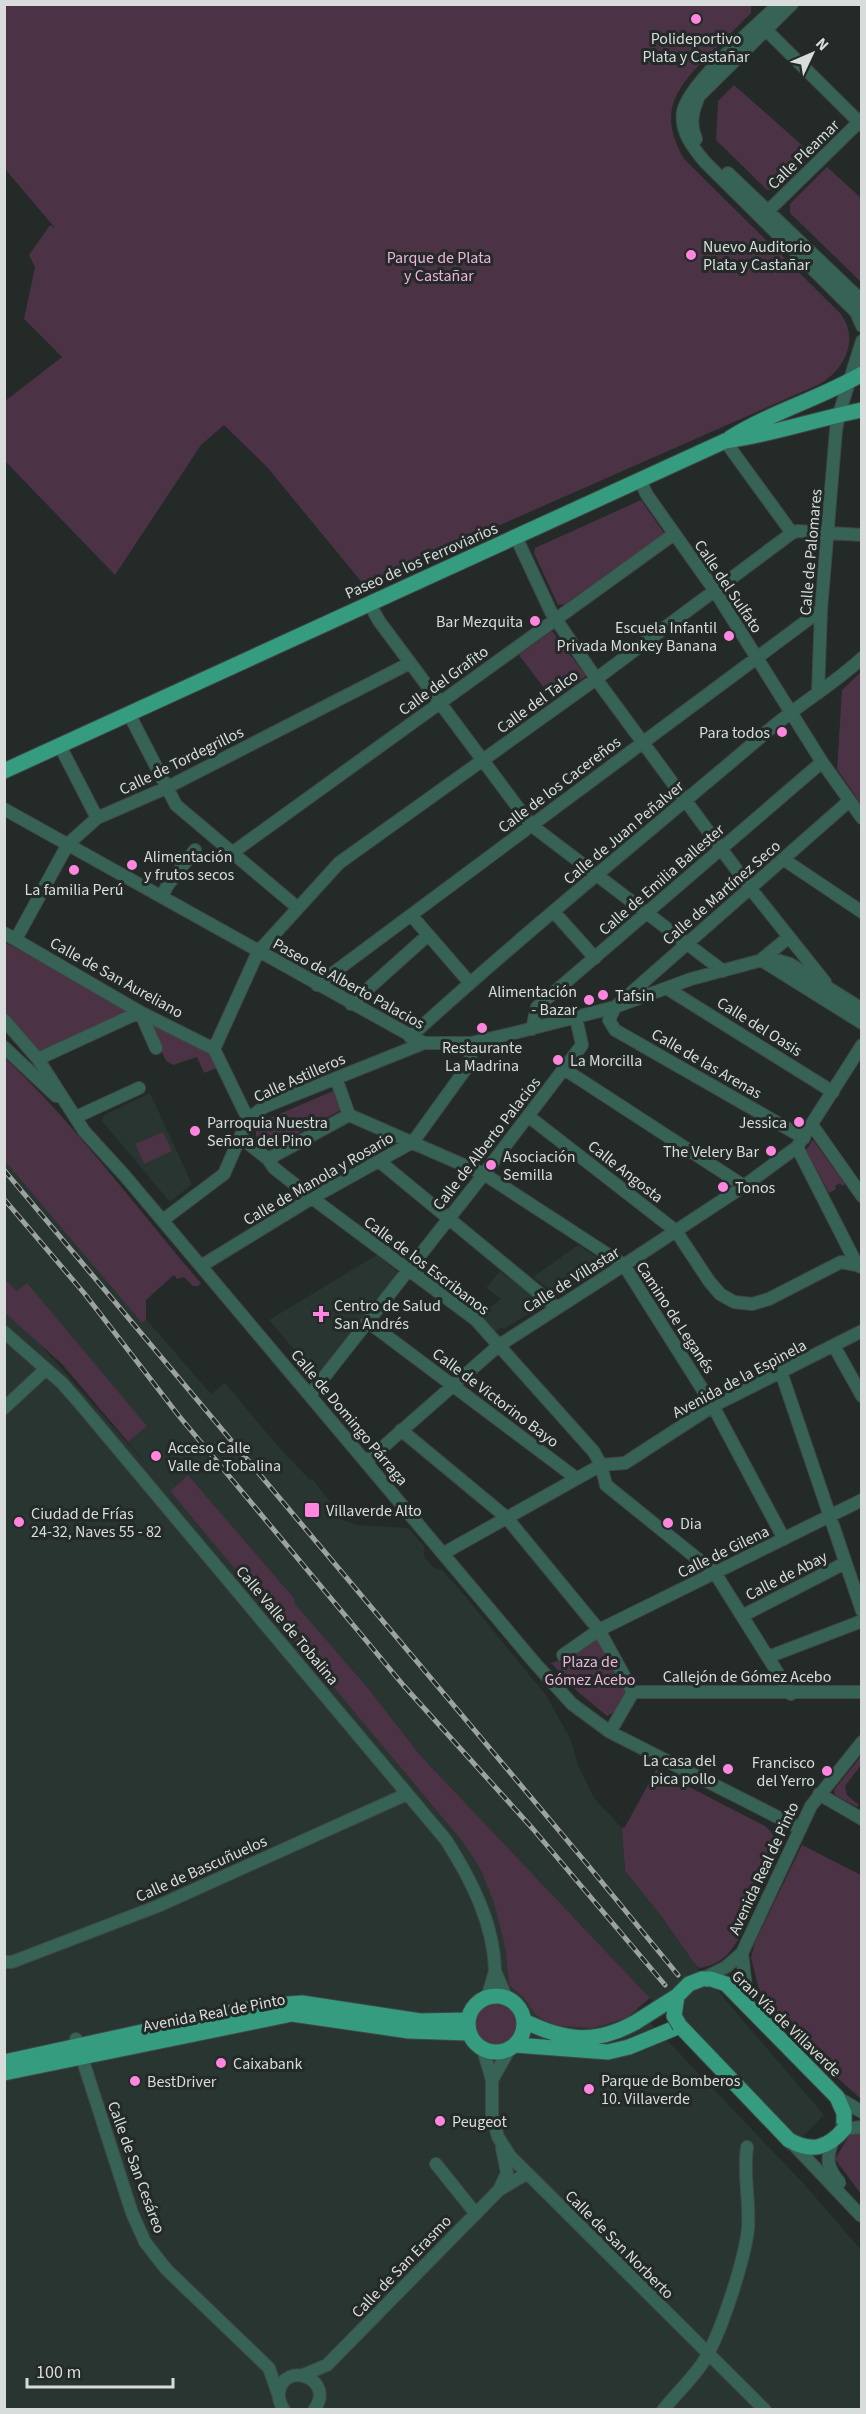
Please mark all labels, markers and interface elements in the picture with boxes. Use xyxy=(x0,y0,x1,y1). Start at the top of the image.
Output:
marker: Polideportivo Plata y Castañar xyxy=(689,12,703,26)
north arrow xyxy=(782,24,842,84)
place label: Polideportivo Plata y Castañar xyxy=(642,28,750,68)
text: N xyxy=(810,33,834,56)
street label: Calle Pleamar xyxy=(763,114,845,195)
place label: Nuevo Auditorio Plata y Castañar xyxy=(703,236,812,276)
park label: Parque de Plata y Castañar xyxy=(387,247,491,287)
marker: Nuevo Auditorio Plata y Castañar xyxy=(684,248,698,262)
street label: Calle de Palomares xyxy=(795,488,828,616)
street label: Paseo de los Ferroviarios xyxy=(342,517,502,605)
street label: Calle del Sulfato xyxy=(689,536,767,637)
place label: Bar Mezquita xyxy=(436,611,523,633)
marker: Bar Mezquita xyxy=(528,614,542,628)
place label: Escuela Infantil Privada Monkey Banana xyxy=(557,617,717,657)
marker: Escuela Infantil Privada Monkey Banana xyxy=(722,629,736,643)
street label: Calle del Grafito xyxy=(394,641,493,721)
street label: Calle del Talco xyxy=(492,665,583,739)
street label: Calle de Tordegrillos xyxy=(116,721,248,801)
place label: Para todos xyxy=(699,722,770,744)
marker: Para todos xyxy=(775,725,789,739)
street label: Calle de los Cacereños xyxy=(494,731,626,838)
street label: Calle de Juan Peñalver xyxy=(559,775,689,890)
street label: Calle de Emilia Ballester xyxy=(594,819,730,941)
street label: Calle de Martínez Seco xyxy=(658,835,785,950)
place label: Alimentación y frutos secos xyxy=(144,846,235,886)
marker: Alimentación y frutos secos xyxy=(125,858,139,872)
marker: La familia Perú xyxy=(67,863,81,877)
place label: La familia Perú xyxy=(25,879,123,901)
street label: Calle de San Aureliano xyxy=(46,932,187,1024)
street label: Paseo de Alberto Palacios xyxy=(269,933,429,1035)
place label: Alimentación - Bazar xyxy=(489,981,577,1021)
place label: Tafsin xyxy=(615,985,654,1007)
marker: Tafsin xyxy=(596,988,610,1002)
street label: Calle del Oasis xyxy=(713,992,807,1062)
marker: Alimentación - Bazar xyxy=(582,993,596,1007)
marker: Restaurante La Madrina xyxy=(475,1021,489,1035)
street label: Calle de las Arenas xyxy=(647,1023,766,1105)
place label: Restaurante La Madrina xyxy=(442,1037,522,1077)
street label: Calle Astilleros xyxy=(250,1048,349,1108)
place label: La Morcilla xyxy=(570,1050,642,1072)
marker: La Morcilla xyxy=(551,1053,565,1067)
street label: Calle de Alberto Palacios xyxy=(428,1072,546,1215)
place label: Parroquia Nuestra Señora del Pino xyxy=(207,1112,328,1152)
place label: Jessica xyxy=(739,1112,787,1134)
marker: Jessica xyxy=(792,1115,806,1129)
marker: Parroquia Nuestra Señora del Pino xyxy=(188,1124,202,1138)
street label: Calle de Manola y Rosario xyxy=(239,1127,398,1231)
street label: Calle Angosta xyxy=(583,1135,668,1208)
place label: The Velery Bar xyxy=(663,1141,759,1163)
marker: The Velery Bar xyxy=(764,1144,778,1158)
place label: Asociación Semilla xyxy=(503,1146,575,1186)
marker: Asociación Semilla xyxy=(484,1158,498,1172)
place label: Tonos xyxy=(735,1177,776,1199)
marker: Tonos xyxy=(716,1180,730,1194)
street label: Calle de los Escribanos xyxy=(359,1211,494,1320)
street label: Calle de Villastar xyxy=(519,1241,624,1318)
street label: Camino de Leganés xyxy=(631,1257,720,1378)
place label: Centro de Salud San Andrés xyxy=(334,1295,441,1335)
marker: Centro de Salud San Andrés xyxy=(312,1305,330,1323)
street label: Avenida de la Espinela xyxy=(669,1334,810,1424)
street label: Calle de Victorino Bayo xyxy=(428,1343,563,1453)
street label: Calle de Domingo Párraga xyxy=(286,1345,413,1491)
place label: Acceso Calle Valle de Tobalina xyxy=(168,1437,281,1477)
marker: Acceso Calle Valle de Tobalina xyxy=(149,1449,163,1463)
place label: Villaverde Alto xyxy=(326,1500,422,1522)
marker: Villaverde Alto xyxy=(303,1501,321,1519)
place label: Ciudad de Frías 24-32, Naves 55 - 82 xyxy=(31,1503,162,1543)
place label: Dia xyxy=(680,1513,702,1535)
marker: Ciudad de Frías 24-32, Naves 55 - 82 xyxy=(12,1515,26,1529)
marker: Dia xyxy=(661,1516,675,1530)
street label: Calle de Gilena xyxy=(674,1520,773,1584)
street label: Calle de Abay xyxy=(742,1546,832,1606)
street label: Calle Valle de Tobalina xyxy=(231,1561,344,1690)
park label: Plaza de Gómez Acebo xyxy=(545,1651,635,1691)
street label: Callejón de Gómez Acebo xyxy=(663,1666,831,1688)
place label: La casa del pica pollo xyxy=(643,1750,716,1790)
place label: Francisco del Yerro xyxy=(752,1752,815,1792)
marker: La casa del pica pollo xyxy=(721,1762,735,1776)
marker: Francisco del Yerro xyxy=(820,1764,834,1778)
street label: Avenida Real de Pinto xyxy=(723,1798,804,1939)
street label: Calle de Bascuñuelos xyxy=(132,1830,271,1908)
street label: Gran Vía de Villaverde xyxy=(727,1966,846,2082)
street label: Avenida Real de Pinto xyxy=(141,1988,287,2038)
place label: Caixabank xyxy=(233,2053,303,2075)
marker: Caixabank xyxy=(214,2056,228,2070)
place label: Parque de Bomberos 10. Villaverde xyxy=(601,2070,741,2110)
place label: BestDriver xyxy=(147,2071,217,2093)
marker: BestDriver xyxy=(128,2074,142,2088)
marker: Parque de Bomberos 10. Villaverde xyxy=(582,2082,596,2096)
street label: Calle de San Cesáreo xyxy=(102,2098,170,2236)
place label: Peugeot xyxy=(452,2111,507,2133)
marker: Peugeot xyxy=(433,2114,447,2128)
street label: Calle de San Norberto xyxy=(560,2185,679,2304)
street label: Calle de San Erasmo xyxy=(347,2210,457,2323)
scale bar xyxy=(27,2351,172,2389)
text: 100 m xyxy=(36,2360,81,2385)

